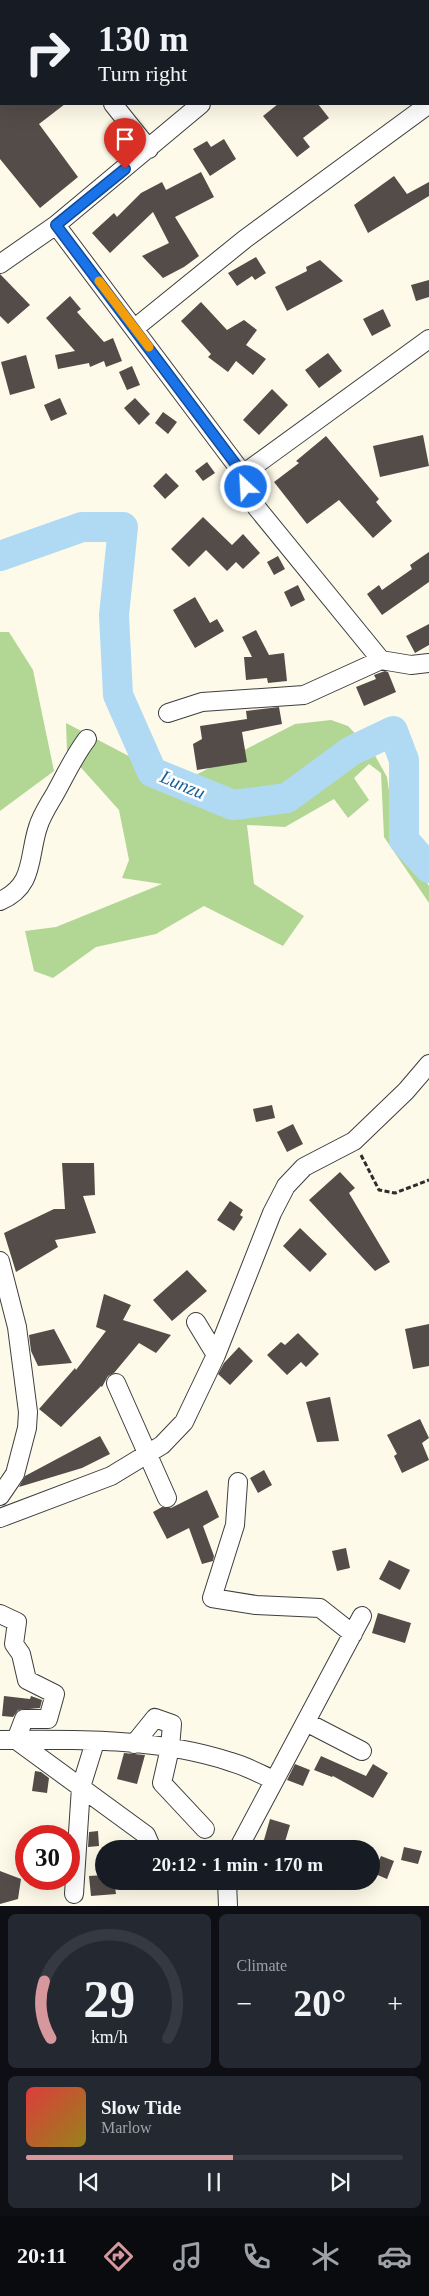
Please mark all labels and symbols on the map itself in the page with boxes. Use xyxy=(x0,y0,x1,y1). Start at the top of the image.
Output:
pin xyxy=(104,118,146,169)
position arrow xyxy=(219,460,271,512)
water label: Lunzu xyxy=(156,765,208,803)
speed limit sign: 30 xyxy=(15,1825,80,1890)

